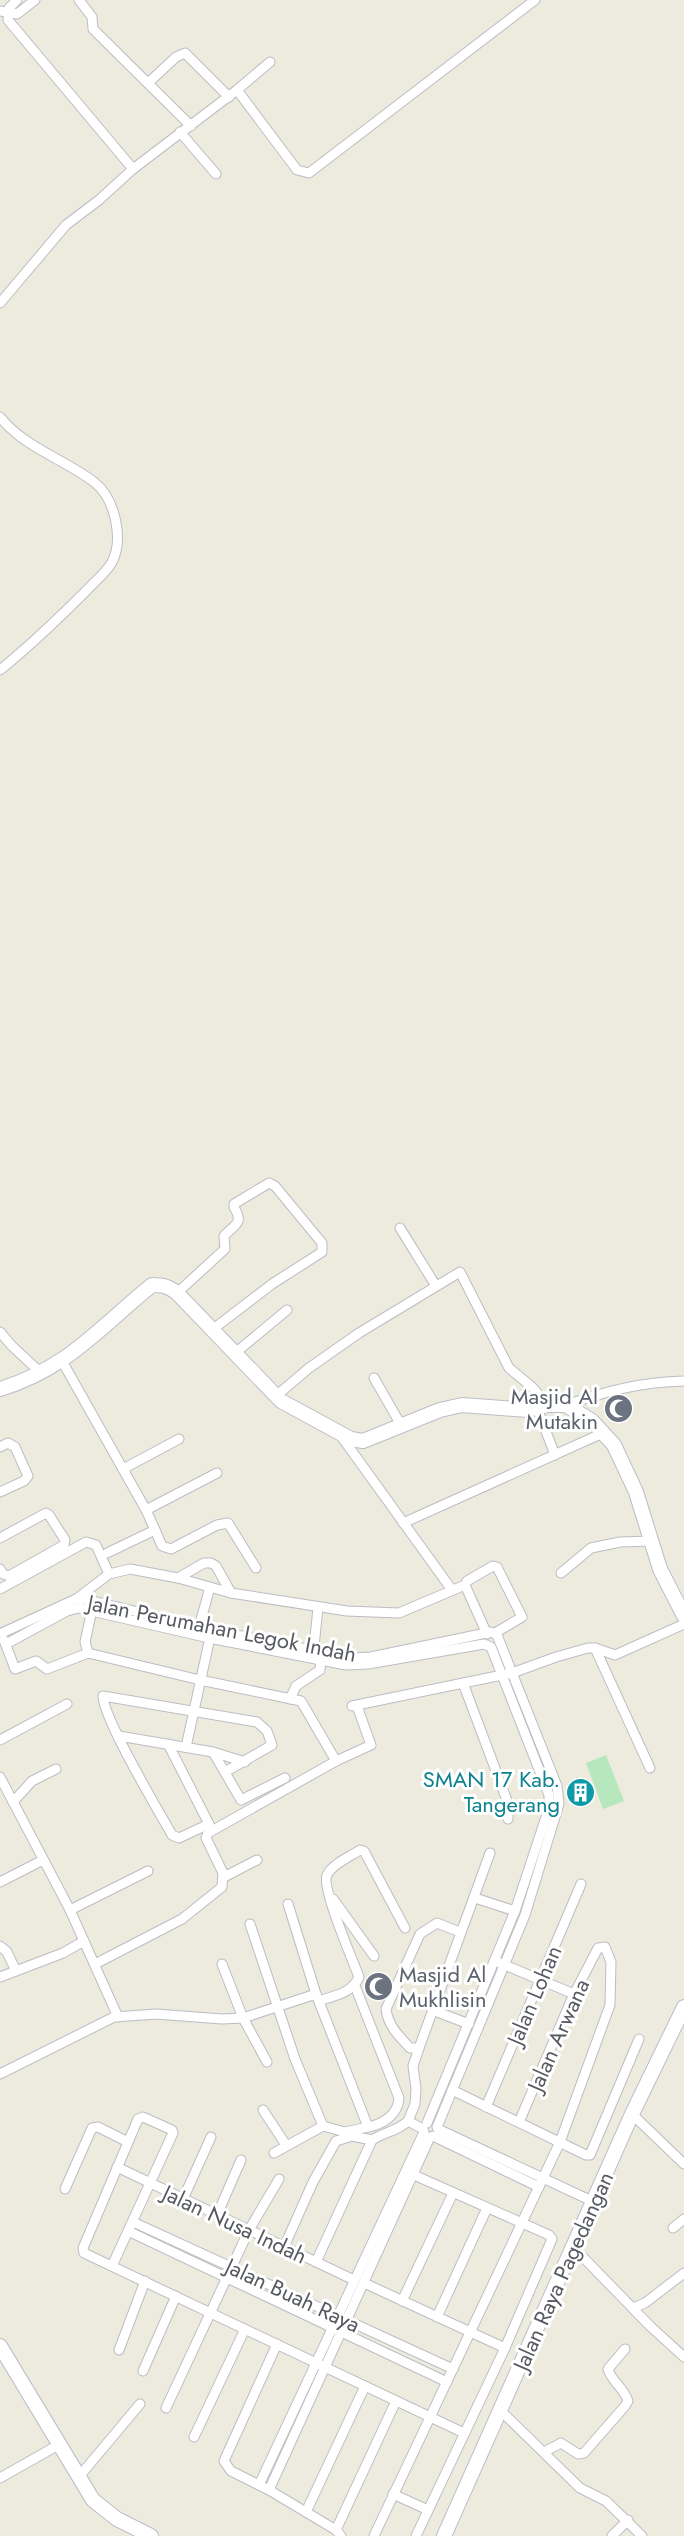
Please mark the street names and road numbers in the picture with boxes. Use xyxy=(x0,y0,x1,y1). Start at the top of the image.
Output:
street label: Jalan Perumahan Legok Indah xyxy=(82,1586,359,1670)
street label: Jalan Lohan xyxy=(498,1940,569,2052)
street label: Jalan Arwana xyxy=(518,1974,597,2099)
street label: Jalan Raya Pagedangan xyxy=(504,2167,621,2378)
street label: Jalan Nusa Indah xyxy=(155,2175,312,2271)
street label: Jalan Buah Raya xyxy=(218,2249,366,2340)

